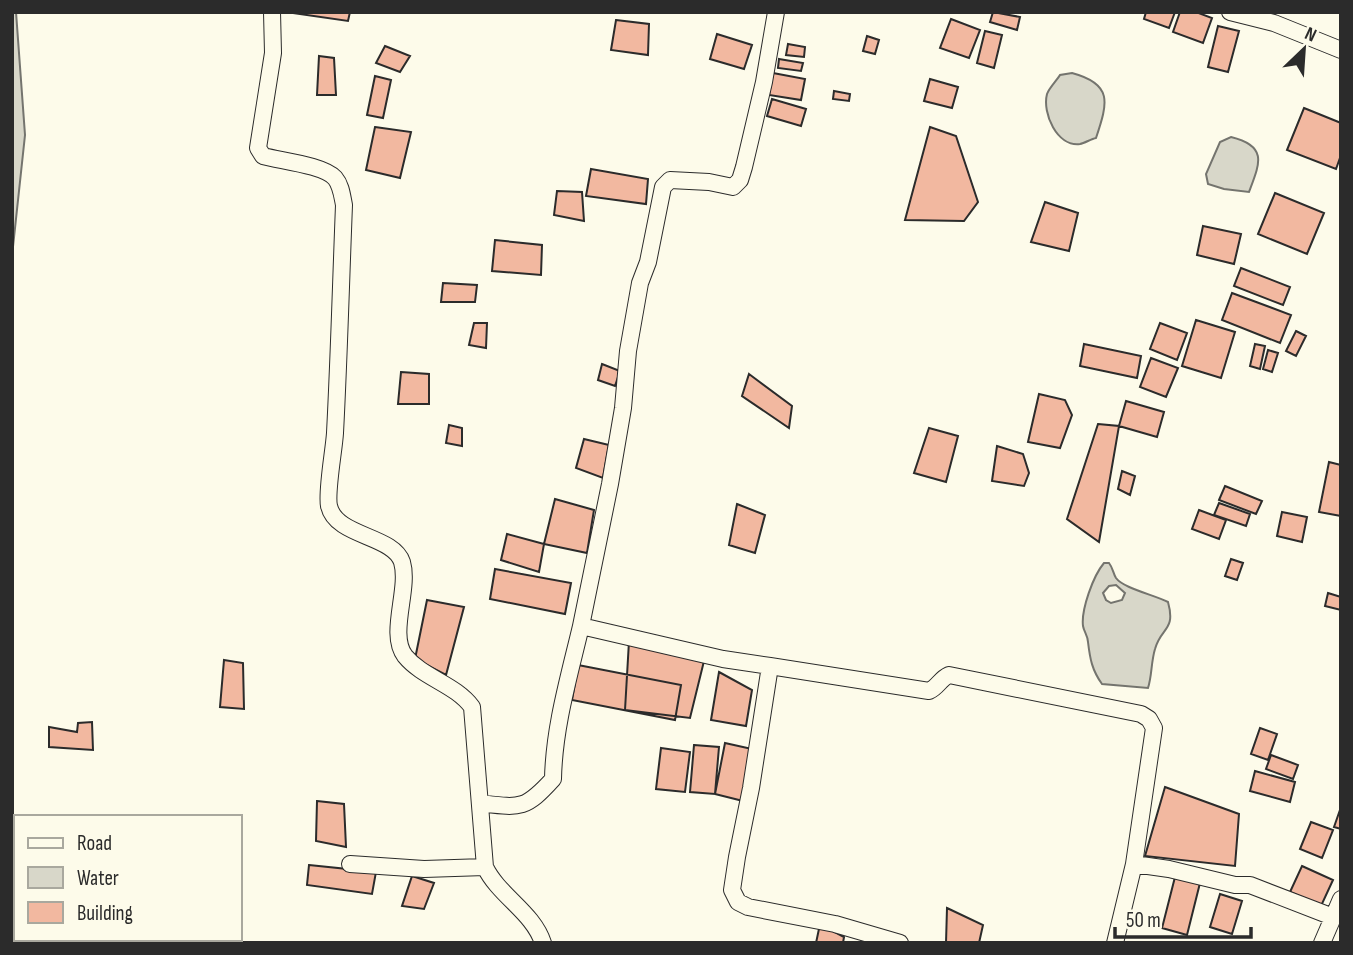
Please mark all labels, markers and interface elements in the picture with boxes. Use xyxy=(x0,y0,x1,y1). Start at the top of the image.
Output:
north arrow xyxy=(1269,14,1339,84)
text: N xyxy=(1301,22,1320,48)
legend xyxy=(14,815,242,941)
text: Road xyxy=(77,831,112,856)
text: Water xyxy=(77,866,119,891)
scale bar xyxy=(1115,895,1252,939)
text: Building xyxy=(77,901,133,926)
text: 50 m xyxy=(1126,908,1161,933)

